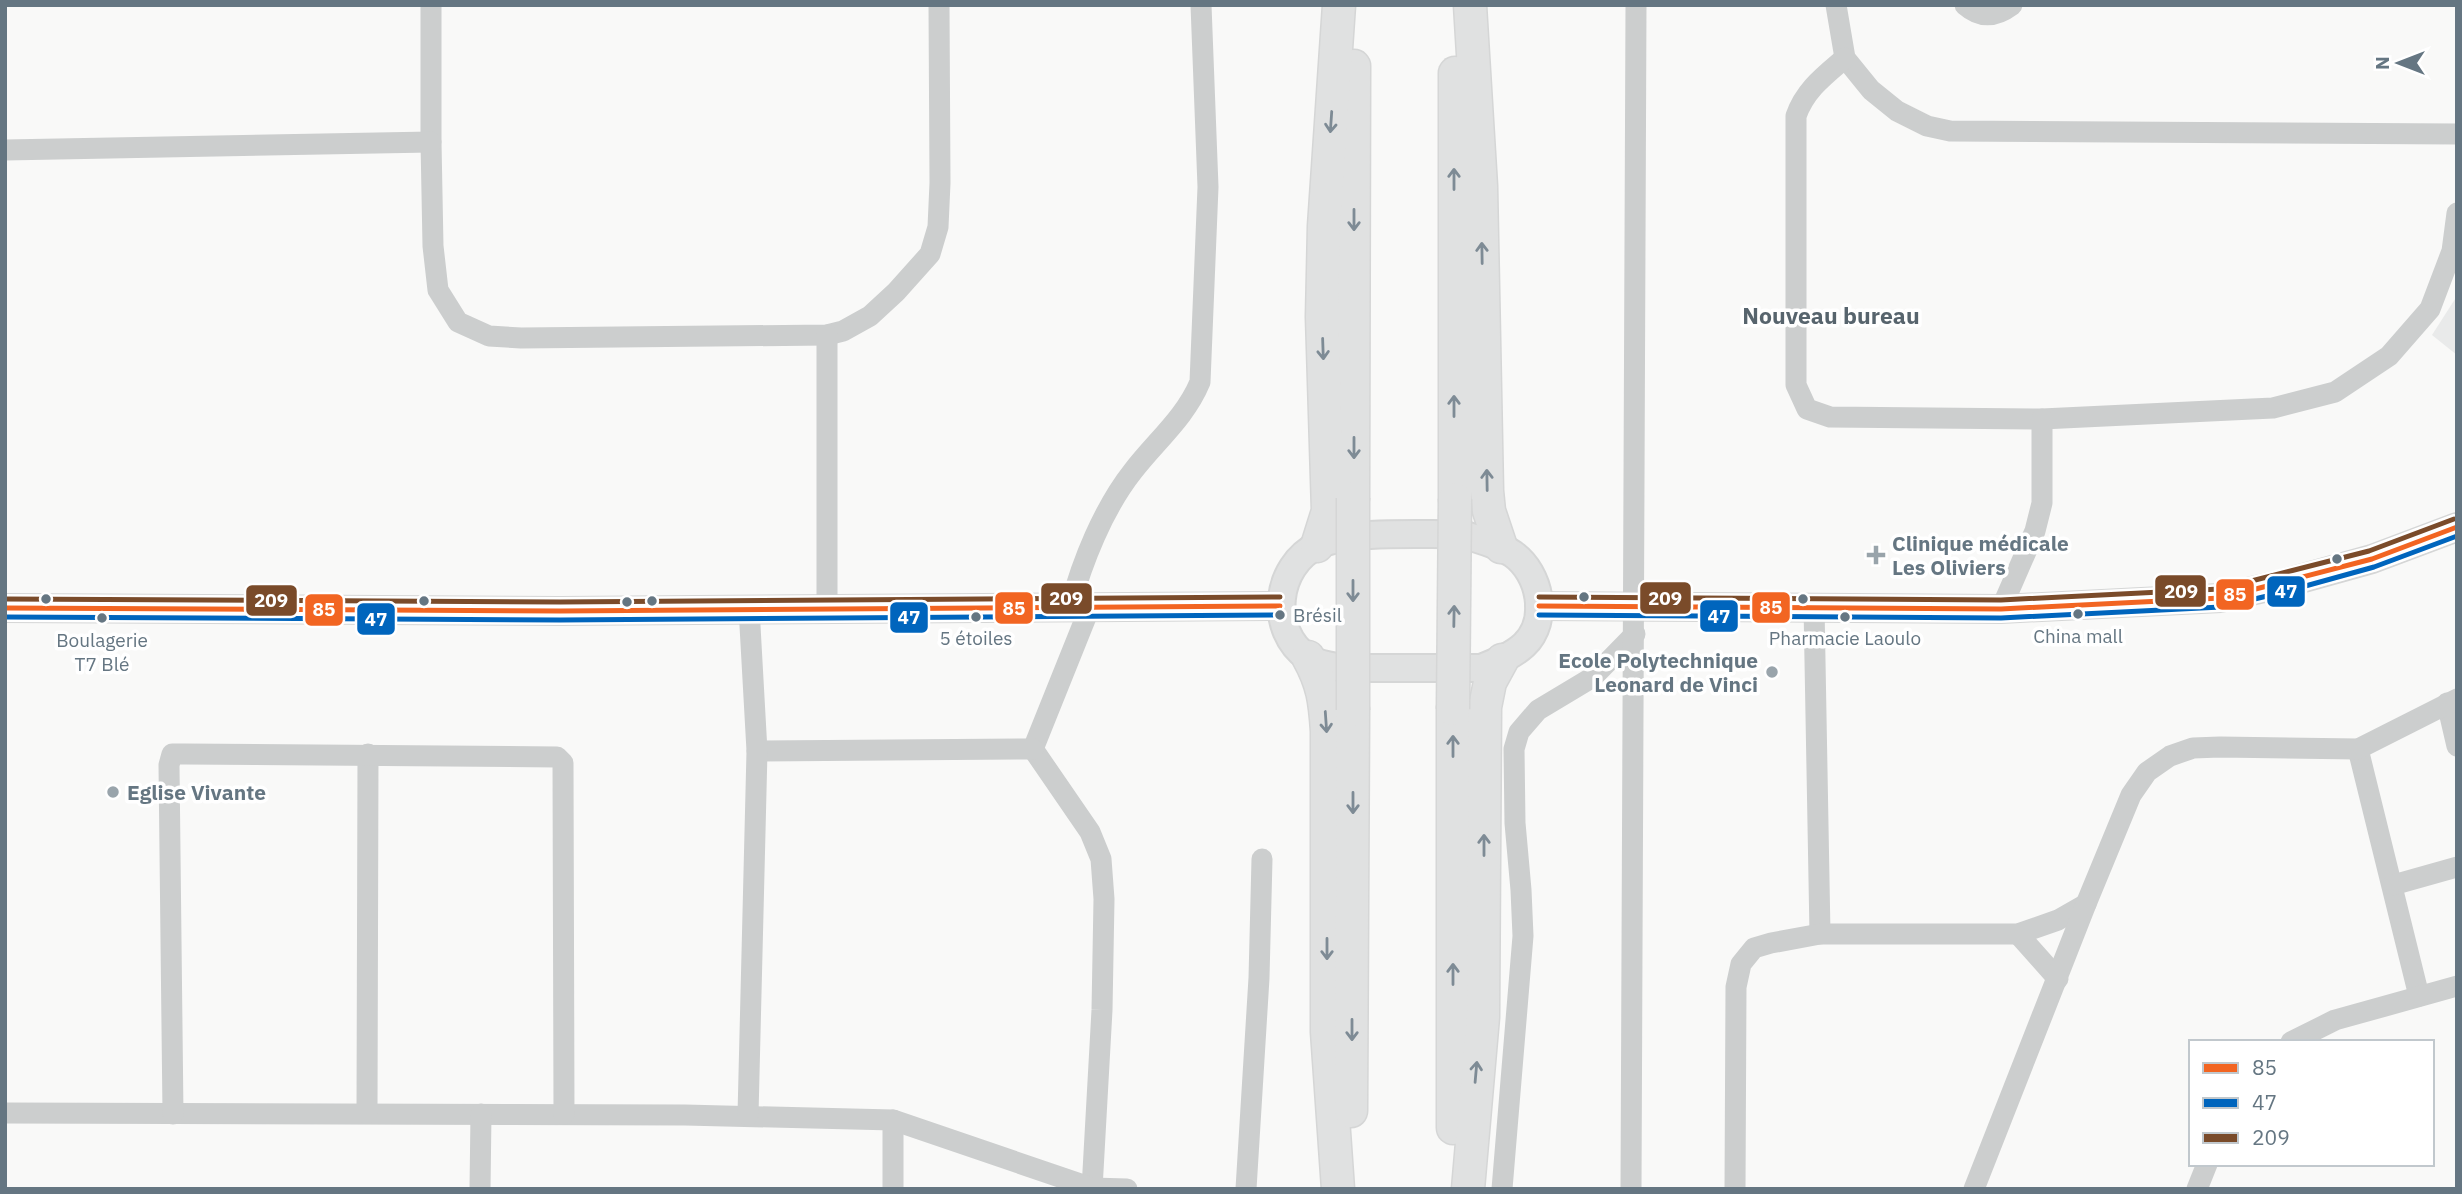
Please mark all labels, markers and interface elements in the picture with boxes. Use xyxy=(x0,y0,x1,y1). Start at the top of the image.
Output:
north arrow xyxy=(2364,28,2434,98)
text: N xyxy=(2370,56,2394,70)
one-way arrow xyxy=(1324,110,1337,133)
one-way arrow xyxy=(1447,167,1461,190)
one-way arrow xyxy=(1347,209,1361,232)
one-way arrow xyxy=(1475,242,1488,265)
district label: Nouveau bureau xyxy=(1742,300,1920,330)
one-way arrow xyxy=(1317,338,1330,361)
one-way arrow xyxy=(1448,395,1461,418)
one-way arrow xyxy=(1347,436,1361,459)
one-way arrow xyxy=(1480,469,1494,492)
place label: Clinique médicale Les Oliviers xyxy=(1892,529,2069,581)
marker: Clinique médicale Les Oliviers xyxy=(1866,545,1886,565)
unlabelled marker xyxy=(2330,552,2344,566)
line badge: 209 xyxy=(2154,574,2207,608)
line badge: 47 xyxy=(2266,575,2306,608)
line badge: 85 xyxy=(2215,578,2255,611)
one-way arrow xyxy=(1346,579,1360,602)
text: 209 xyxy=(2164,579,2198,603)
text: 47 xyxy=(2275,579,2297,603)
line badge: 209 xyxy=(1639,581,1692,615)
line badge: 209 xyxy=(1040,582,1093,615)
text: 85 xyxy=(2224,582,2246,606)
line badge: 209 xyxy=(245,584,298,617)
text: 209 xyxy=(1049,586,1083,610)
text: 209 xyxy=(1648,586,1682,610)
text: 209 xyxy=(254,588,288,612)
unlabelled marker xyxy=(1577,590,1591,604)
line badge: 85 xyxy=(994,591,1034,625)
line badge: 85 xyxy=(1751,591,1791,624)
unlabelled marker xyxy=(39,592,53,606)
unlabelled marker xyxy=(1796,592,1810,606)
line badge: 85 xyxy=(304,593,344,627)
unlabelled marker xyxy=(417,594,431,608)
unlabelled marker xyxy=(645,594,659,608)
unlabelled marker xyxy=(620,595,634,609)
text: 85 xyxy=(1760,595,1782,619)
text: 85 xyxy=(1003,596,1025,620)
text: 85 xyxy=(313,597,335,621)
line badge: 47 xyxy=(1699,599,1739,633)
line badge: 47 xyxy=(889,601,929,634)
line badge: 47 xyxy=(356,602,396,636)
place label: Brésil xyxy=(1293,603,1342,627)
text: 47 xyxy=(1708,604,1730,628)
text: 47 xyxy=(898,605,920,629)
one-way arrow xyxy=(1447,605,1460,628)
text: 47 xyxy=(365,607,387,631)
marker: China mall xyxy=(2071,607,2085,621)
marker: Brésil xyxy=(1273,608,1287,622)
marker: 5 étoiles xyxy=(969,610,983,624)
marker: Pharmacie Laoulo xyxy=(1838,610,1852,624)
marker: Boulagerie T7 Blé xyxy=(95,611,109,625)
place label: China mall xyxy=(2033,624,2123,648)
place label: 5 étoiles xyxy=(939,626,1013,650)
place label: Pharmacie Laoulo xyxy=(1769,626,1921,650)
place label: Boulagerie T7 Blé xyxy=(56,628,148,676)
place label: Ecole Polytechnique Leonard de Vinci xyxy=(1558,646,1758,698)
marker: Ecole Polytechnique Leonard de Vinci xyxy=(1764,664,1780,680)
one-way arrow xyxy=(1320,710,1333,733)
one-way arrow xyxy=(1446,735,1460,758)
place label: Eglise Vivante xyxy=(127,778,266,806)
marker: Eglise Vivante xyxy=(105,784,121,800)
one-way arrow xyxy=(1346,791,1359,814)
one-way arrow xyxy=(1477,833,1491,856)
one-way arrow xyxy=(1320,938,1334,961)
one-way arrow xyxy=(1446,962,1460,985)
one-way arrow xyxy=(1345,1018,1359,1041)
legend xyxy=(2189,1040,2434,1166)
text: 85 xyxy=(2252,1053,2277,1081)
one-way arrow xyxy=(1470,1061,1483,1084)
text: 47 xyxy=(2252,1088,2277,1116)
text: 209 xyxy=(2252,1123,2290,1151)

